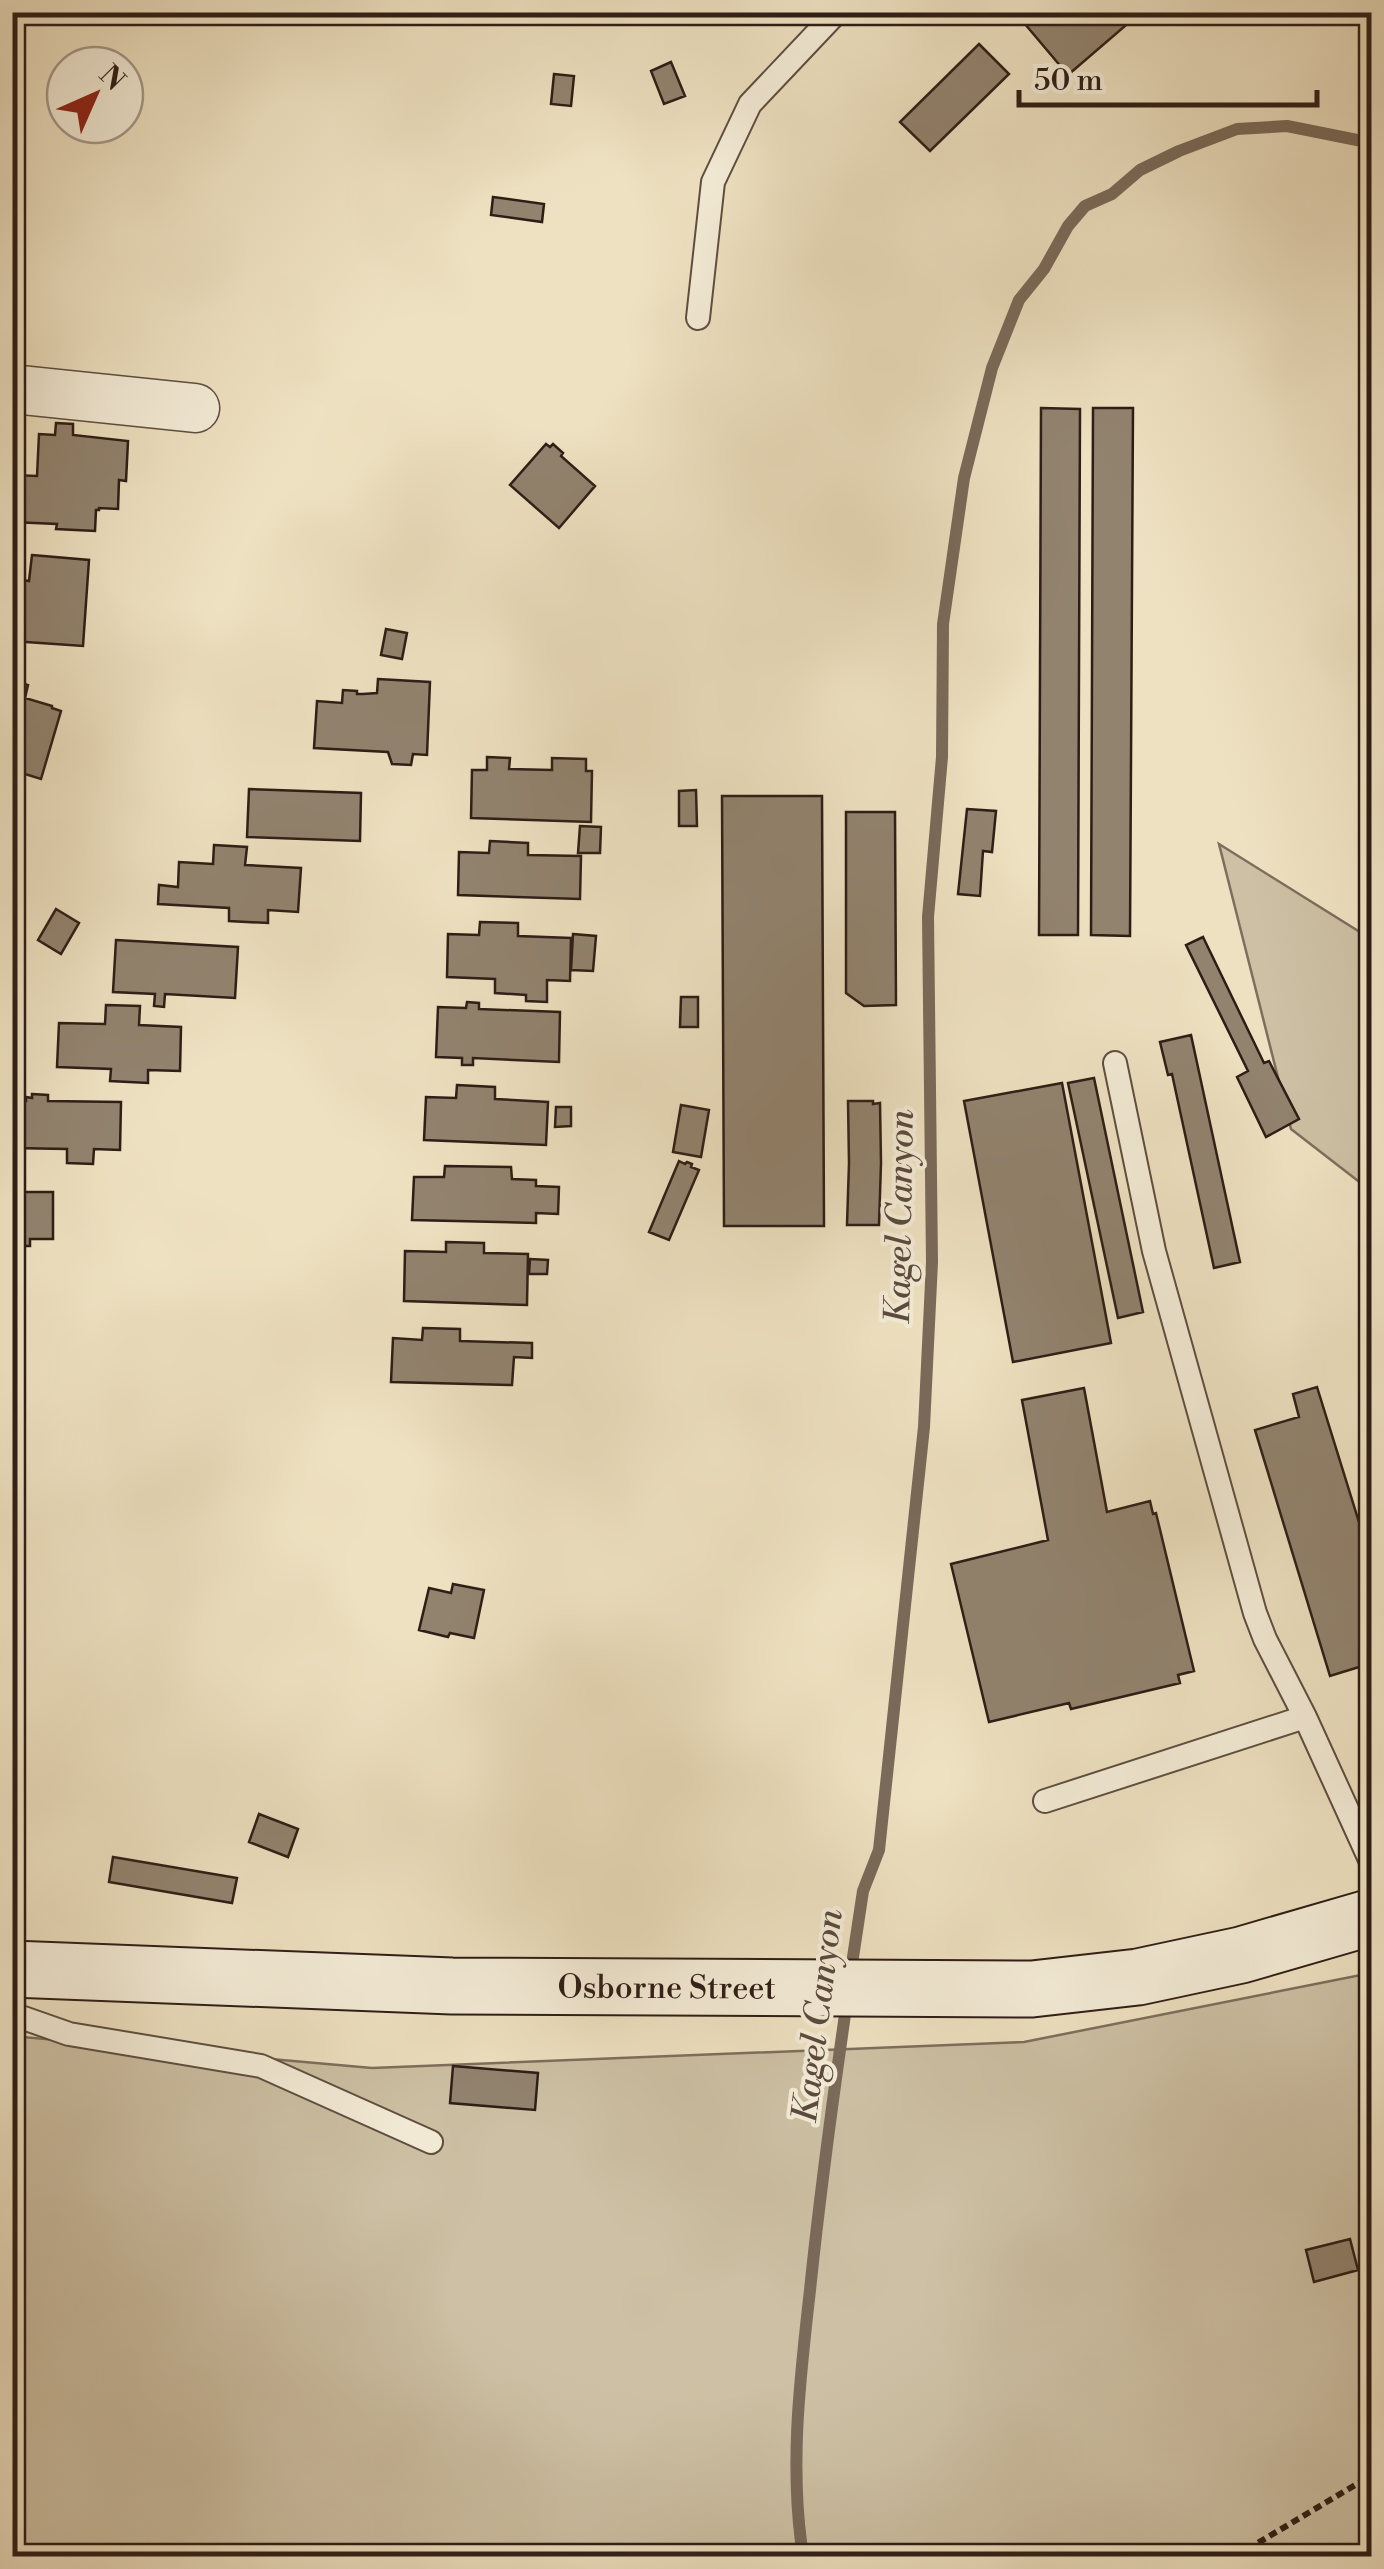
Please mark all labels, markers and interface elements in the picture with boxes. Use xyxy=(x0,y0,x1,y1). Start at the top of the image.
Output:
north arrow xyxy=(45,45,145,145)
scale bar xyxy=(1019,45,1316,107)
text: N xyxy=(91,58,132,99)
text: 50 m xyxy=(1034,62,1103,100)
water label: Kagel Canyon xyxy=(877,1109,924,1325)
water label: Kagel Canyon xyxy=(784,1907,853,2125)
street label: Osborne Street xyxy=(557,1968,776,2009)

